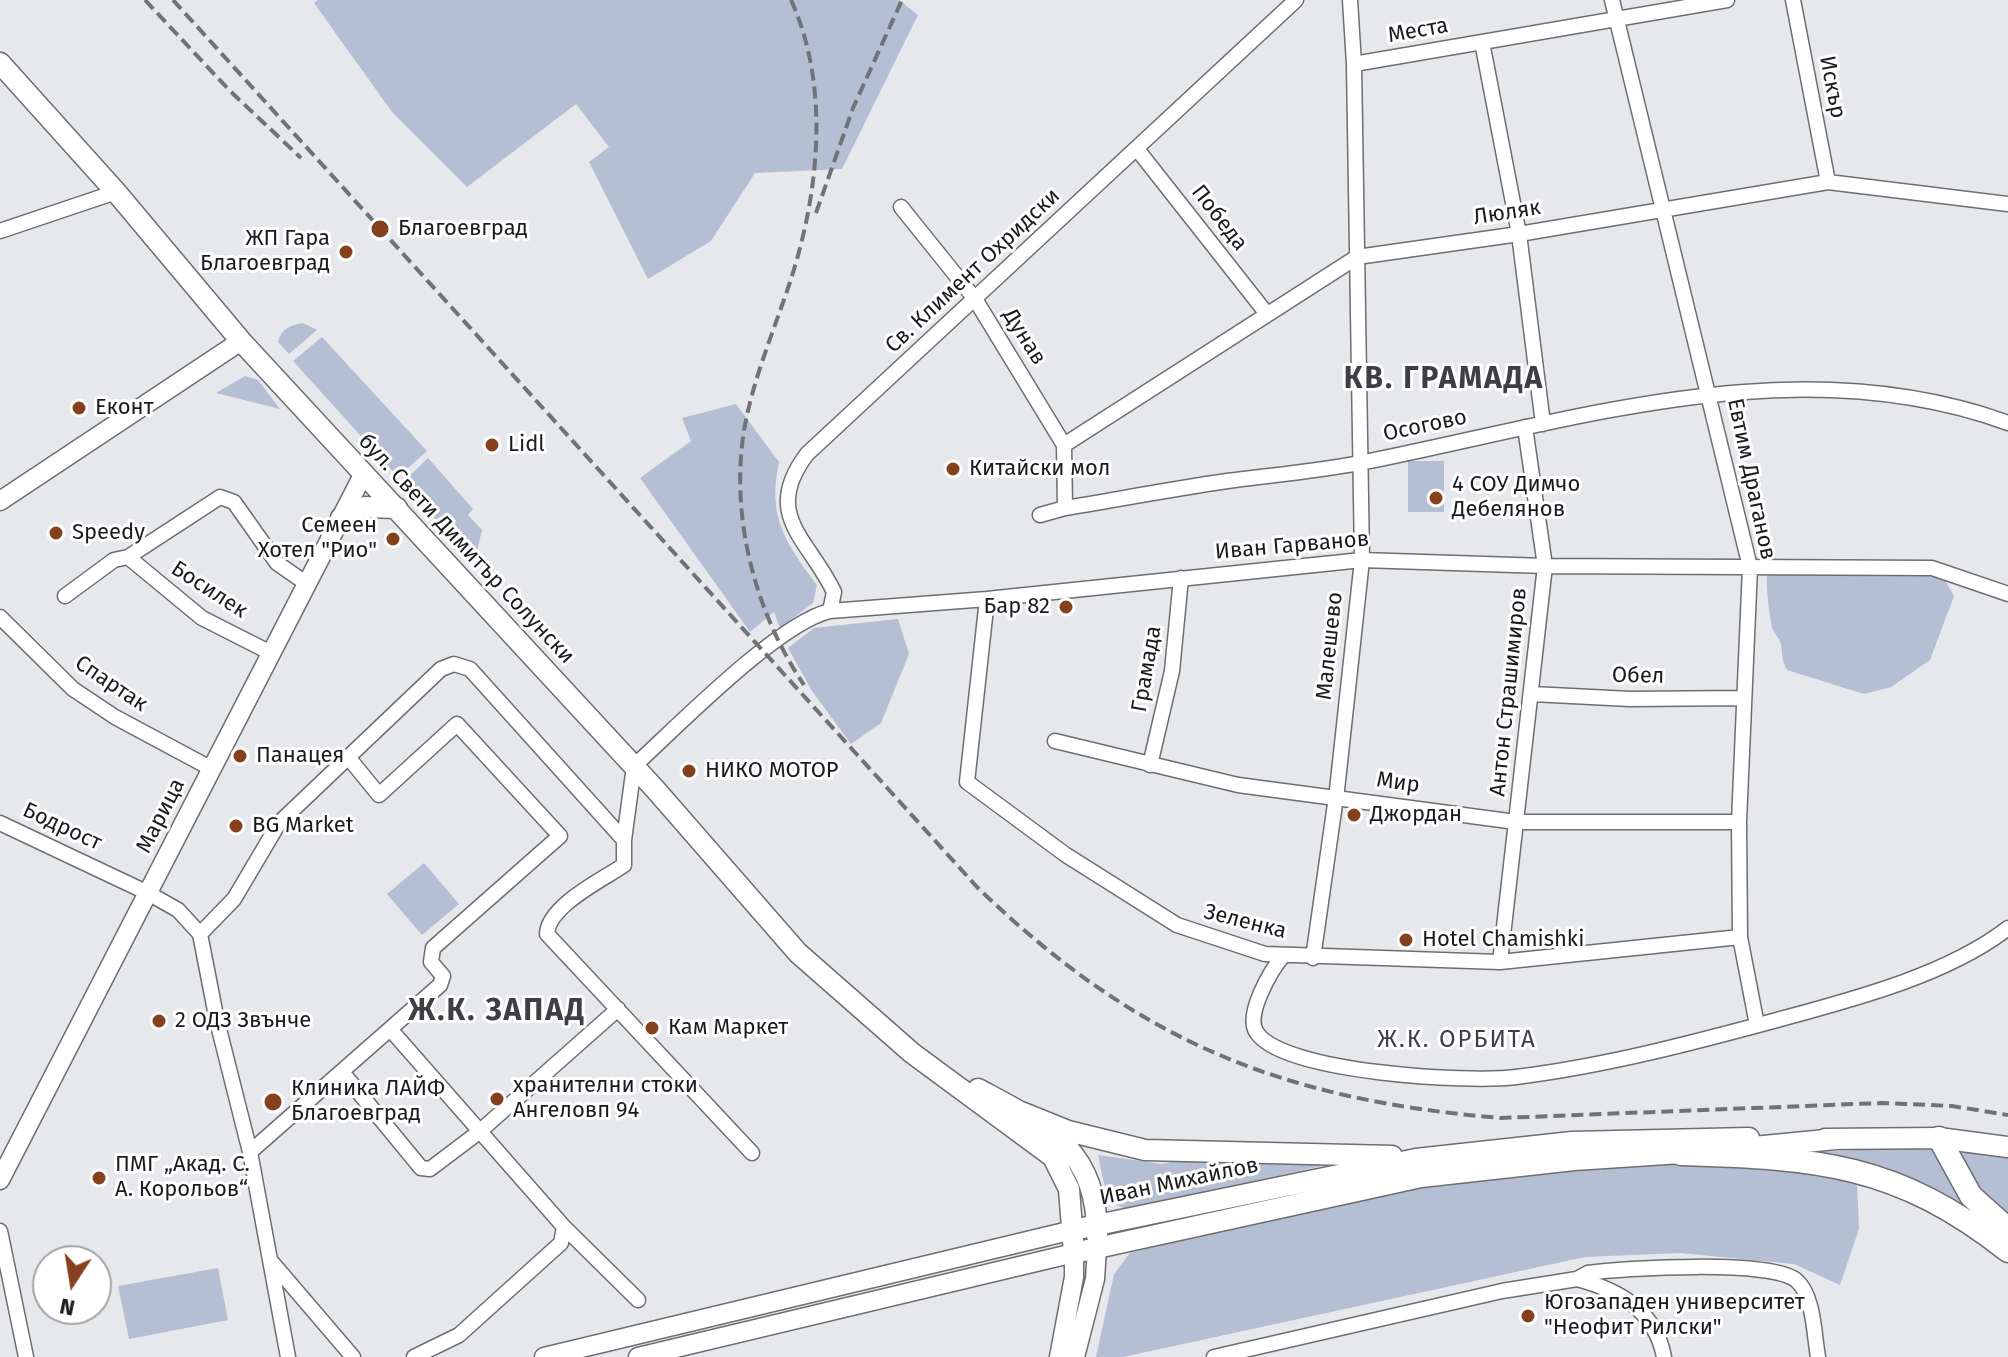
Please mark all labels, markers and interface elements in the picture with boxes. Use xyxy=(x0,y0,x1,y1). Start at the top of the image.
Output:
street label: Места xyxy=(1386,13,1450,49)
street label: Искър xyxy=(1813,53,1851,121)
street label: Победа xyxy=(1185,180,1253,256)
street label: Св. Климент Охридски xyxy=(880,183,1066,359)
street label: Люляк xyxy=(1471,195,1543,231)
place label: Благоевград xyxy=(398,216,528,242)
marker: Благоевград xyxy=(369,218,391,240)
place label: ЖП Гара Благоевград xyxy=(200,226,330,278)
marker: ЖП Гара Благоевград xyxy=(337,243,355,261)
street label: Дунав xyxy=(996,304,1052,370)
district label: КВ. ГРАМАДА xyxy=(1344,362,1544,398)
place label: Еконт xyxy=(95,395,154,421)
street label: Евтим Драганов xyxy=(1721,396,1781,562)
marker: Еконт xyxy=(70,399,88,417)
street label: Осогово xyxy=(1381,404,1469,448)
street label: бул. Свети Димитър Солунски xyxy=(352,429,580,669)
place label: Lidl xyxy=(508,432,545,458)
marker: Lidl xyxy=(483,436,501,454)
place label: Китайски мол xyxy=(969,456,1110,482)
marker: Китайски мол xyxy=(944,460,962,478)
place label: 4 СОУ Димчо Дебелянов xyxy=(1452,472,1580,524)
marker: 4 СОУ Димчо Дебелянов xyxy=(1427,489,1445,507)
place label: Семеен Хотел "Рио" xyxy=(258,513,377,564)
place label: Speedy xyxy=(72,520,145,546)
marker: Speedy xyxy=(47,524,65,542)
street label: Иван Гарванов xyxy=(1214,526,1370,566)
marker: Семеен Хотел "Рио" xyxy=(384,530,402,548)
street label: Босилек xyxy=(166,556,252,624)
street label: Антон Страшимиров xyxy=(1485,586,1533,798)
street label: Малешево xyxy=(1311,591,1349,701)
place label: Бар 82 xyxy=(984,594,1050,620)
marker: Бар 82 xyxy=(1057,598,1075,616)
street label: Грамада xyxy=(1126,624,1168,714)
street label: Спартак xyxy=(70,650,152,718)
street label: Обел xyxy=(1612,662,1664,690)
place label: Панацея xyxy=(256,743,344,769)
marker: Панацея xyxy=(231,747,249,765)
place label: НИКО МОТОР xyxy=(705,758,839,784)
marker: НИКО МОТОР xyxy=(680,762,698,780)
street label: Мир xyxy=(1375,767,1421,799)
street label: Марица xyxy=(131,774,191,858)
street label: Бодрост xyxy=(18,797,106,857)
place label: Джордан xyxy=(1370,802,1462,828)
marker: Джордан xyxy=(1345,806,1363,824)
place label: BG Market xyxy=(252,813,354,839)
marker: BG Market xyxy=(227,817,245,835)
street label: Зеленка xyxy=(1201,899,1289,945)
place label: Hotel Chamishki xyxy=(1422,927,1584,953)
marker: Hotel Chamishki xyxy=(1397,931,1415,949)
district label: Ж.К. ЗАПАД xyxy=(408,994,586,1030)
place label: 2 ОДЗ Звънче xyxy=(175,1008,311,1034)
marker: 2 ОДЗ Звънче xyxy=(150,1012,168,1030)
place label: Кам Маркет xyxy=(668,1015,788,1041)
marker: Кам Маркет xyxy=(643,1019,661,1037)
district label: Ж.К. ОРБИТА xyxy=(1377,1026,1537,1054)
place label: хранителни стоки Ангеловп 94 xyxy=(513,1073,698,1124)
place label: Клиника ЛАЙФ Благоевград xyxy=(291,1076,445,1128)
marker: хранителни стоки Ангеловп 94 xyxy=(488,1090,506,1108)
marker: Клиника ЛАЙФ Благоевград xyxy=(262,1091,284,1113)
place label: ПМГ „Акад. С. А. Корольов“ xyxy=(115,1152,250,1204)
street label: Иван Михайлов xyxy=(1097,1152,1261,1212)
marker: ПМГ „Акад. С. А. Корольов“ xyxy=(90,1169,108,1187)
north arrow xyxy=(32,1245,112,1325)
place label: Югозападен университет "Неофит Рилски" xyxy=(1544,1290,1805,1342)
text: N xyxy=(57,1292,77,1322)
marker: Югозападен университет "Неофит Рилски" xyxy=(1519,1307,1537,1325)

